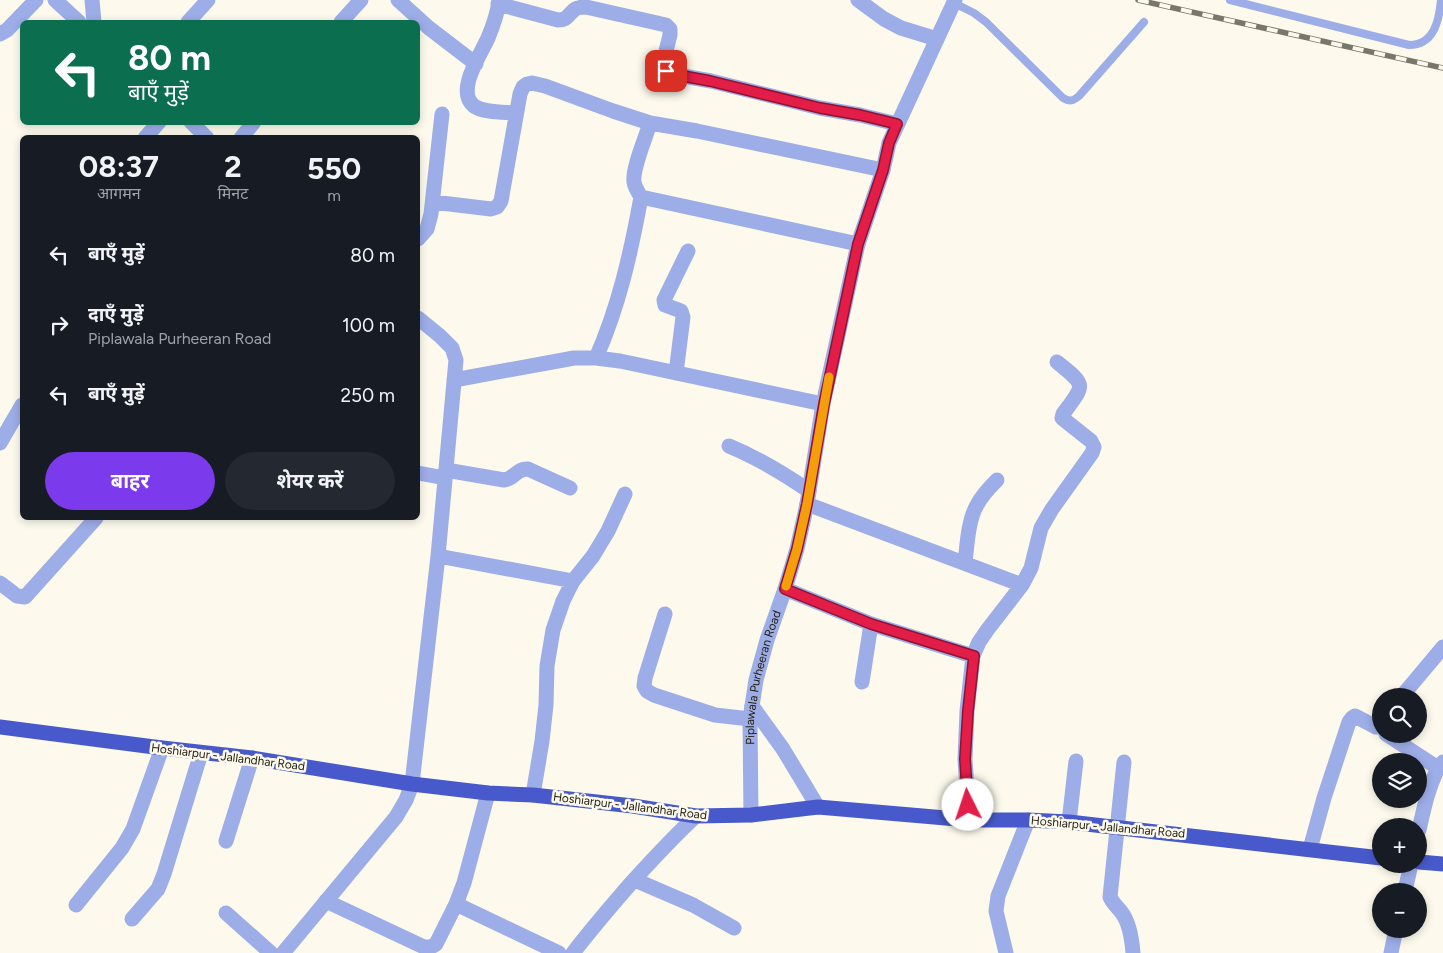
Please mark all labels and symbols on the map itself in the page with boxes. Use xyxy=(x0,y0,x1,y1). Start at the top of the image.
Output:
pin xyxy=(645,50,687,92)
street label: Piplawala Purheeran Road xyxy=(743,609,784,745)
street label: Hoshiarpur - Jallandhar Road xyxy=(150,741,306,773)
position arrow xyxy=(941,778,993,830)
street label: Hoshiarpur - Jallandhar Road xyxy=(552,790,708,822)
street label: Hoshiarpur - Jallandhar Road xyxy=(1030,813,1186,841)

